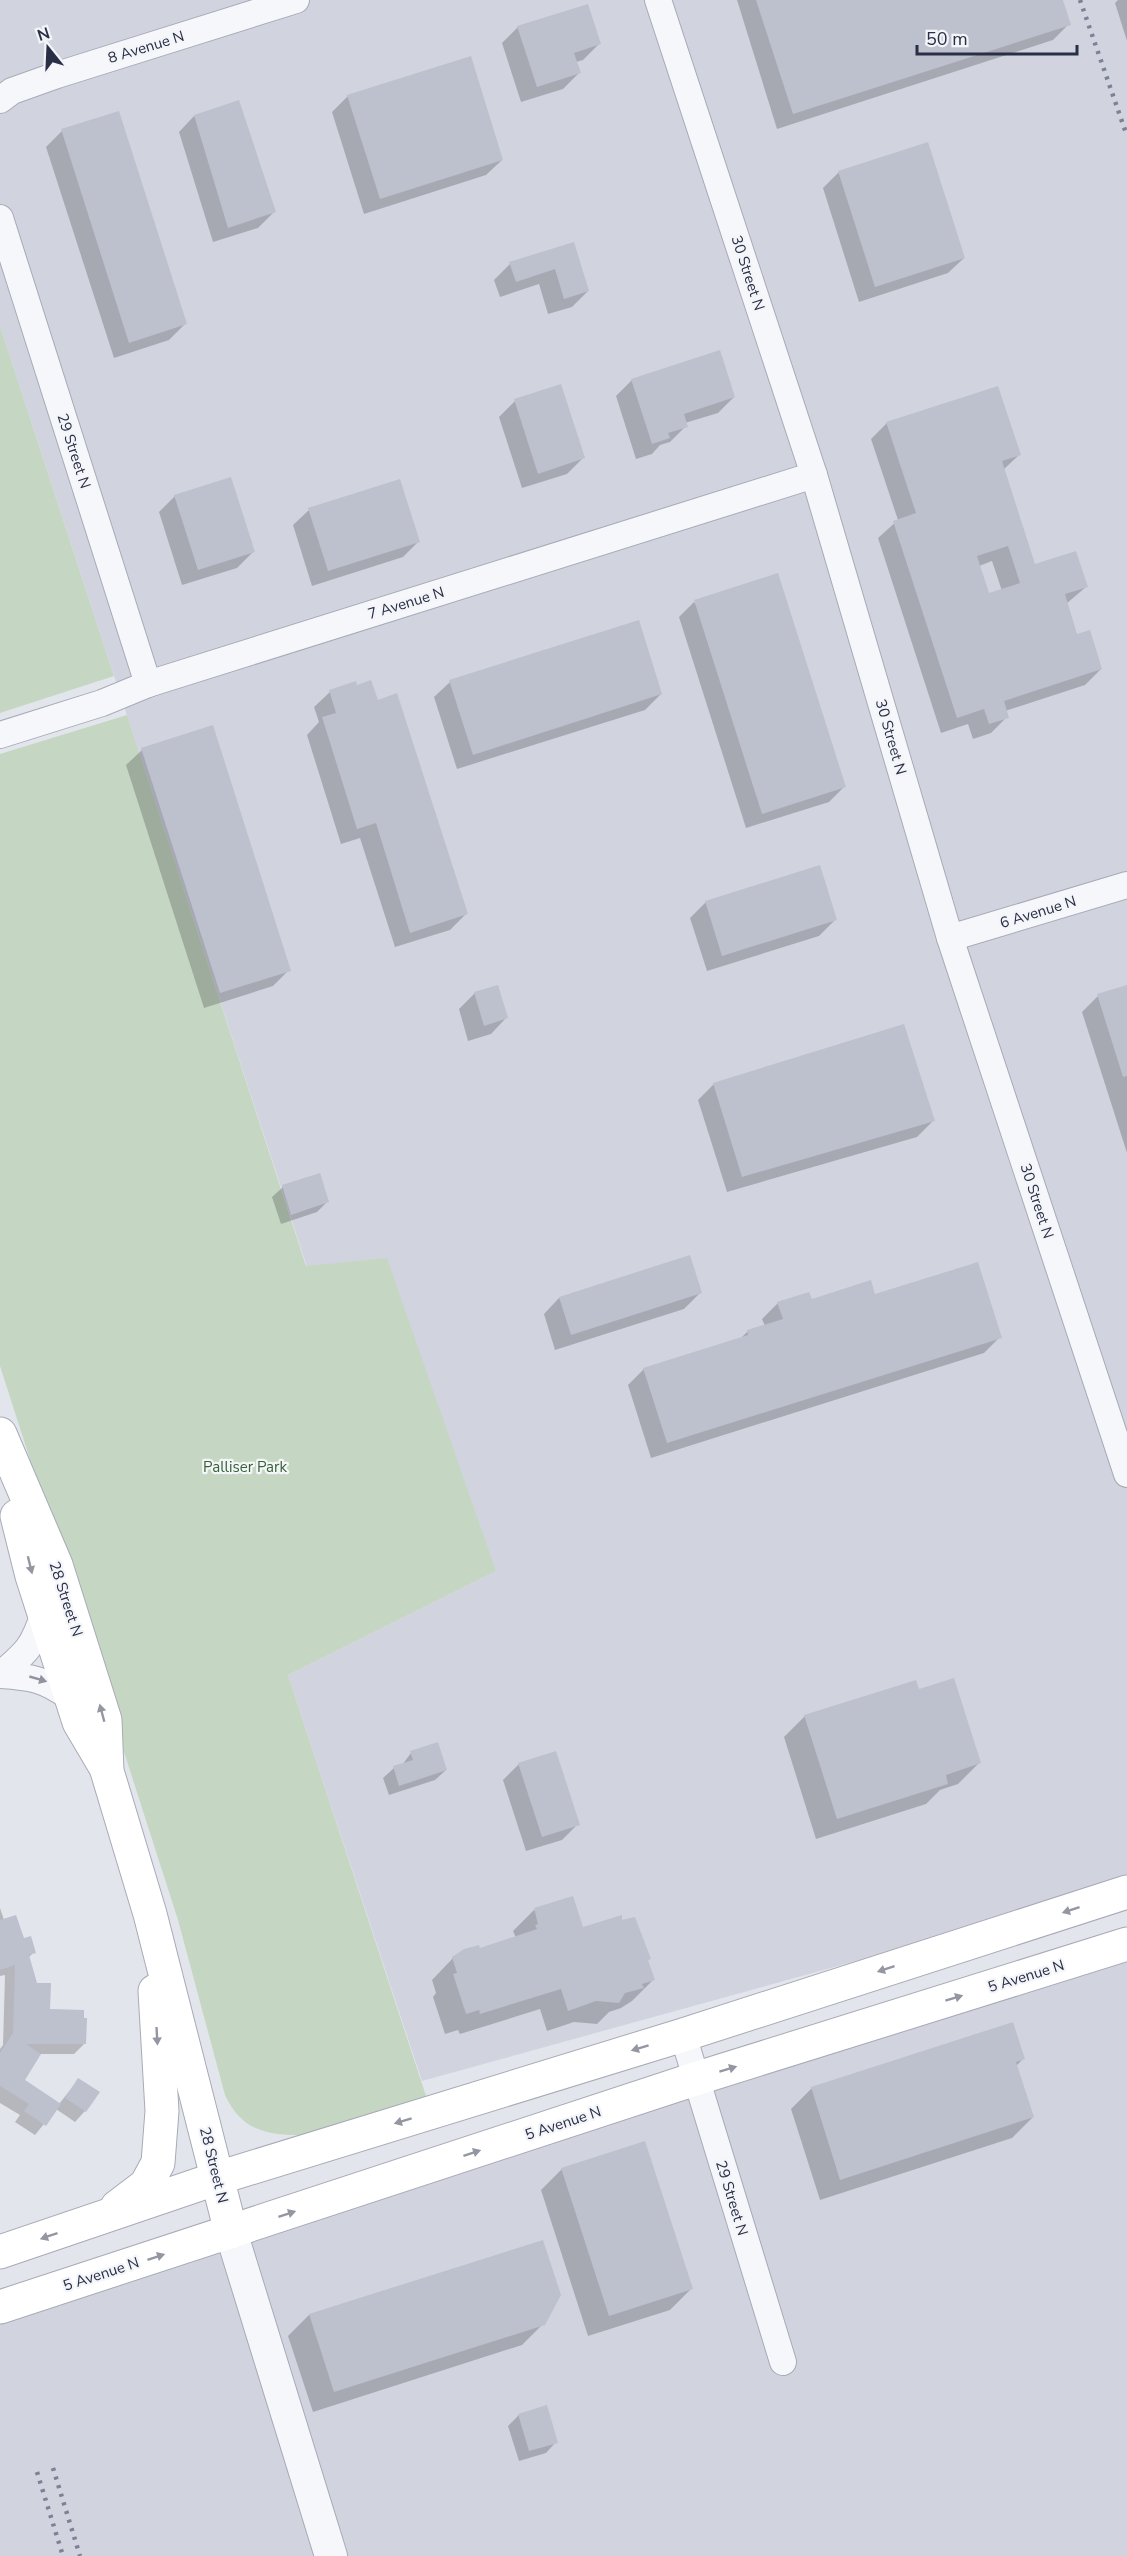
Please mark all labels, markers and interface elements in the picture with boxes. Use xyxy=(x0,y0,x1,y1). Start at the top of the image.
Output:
north arrow xyxy=(18,18,78,78)
scale bar xyxy=(917,18,1078,56)
text: N xyxy=(35,22,53,47)
street label: 8 Avenue N xyxy=(105,26,187,68)
text: 50 m xyxy=(926,27,968,51)
street label: 30 Street N xyxy=(726,233,770,313)
street label: 29 Street N xyxy=(52,411,96,491)
street label: 7 Avenue N xyxy=(365,582,447,624)
street label: 30 Street N xyxy=(871,697,911,777)
street label: 6 Avenue N xyxy=(997,891,1079,933)
street label: 30 Street N xyxy=(1015,1161,1059,1241)
park label: Palliser Park xyxy=(203,1457,287,1477)
one-way arrow xyxy=(25,1556,35,1574)
street label: 28 Street N xyxy=(44,1559,88,1639)
one-way arrow xyxy=(29,1675,47,1684)
one-way arrow xyxy=(97,1703,106,1721)
one-way arrow xyxy=(1062,1905,1080,1915)
street label: 5 Avenue N xyxy=(985,1955,1067,1997)
one-way arrow xyxy=(877,1965,895,1975)
one-way arrow xyxy=(945,1993,963,2002)
one-way arrow xyxy=(153,2026,162,2045)
one-way arrow xyxy=(631,2044,649,2053)
one-way arrow xyxy=(719,2064,737,2073)
street label: 5 Avenue N xyxy=(522,2101,604,2145)
one-way arrow xyxy=(394,2117,412,2126)
street label: 28 Street N xyxy=(195,2125,233,2205)
one-way arrow xyxy=(463,2147,481,2157)
street label: 29 Street N xyxy=(711,2158,753,2238)
one-way arrow xyxy=(278,2209,296,2218)
one-way arrow xyxy=(40,2232,58,2241)
one-way arrow xyxy=(147,2251,165,2261)
street label: 5 Avenue N xyxy=(60,2252,142,2296)

